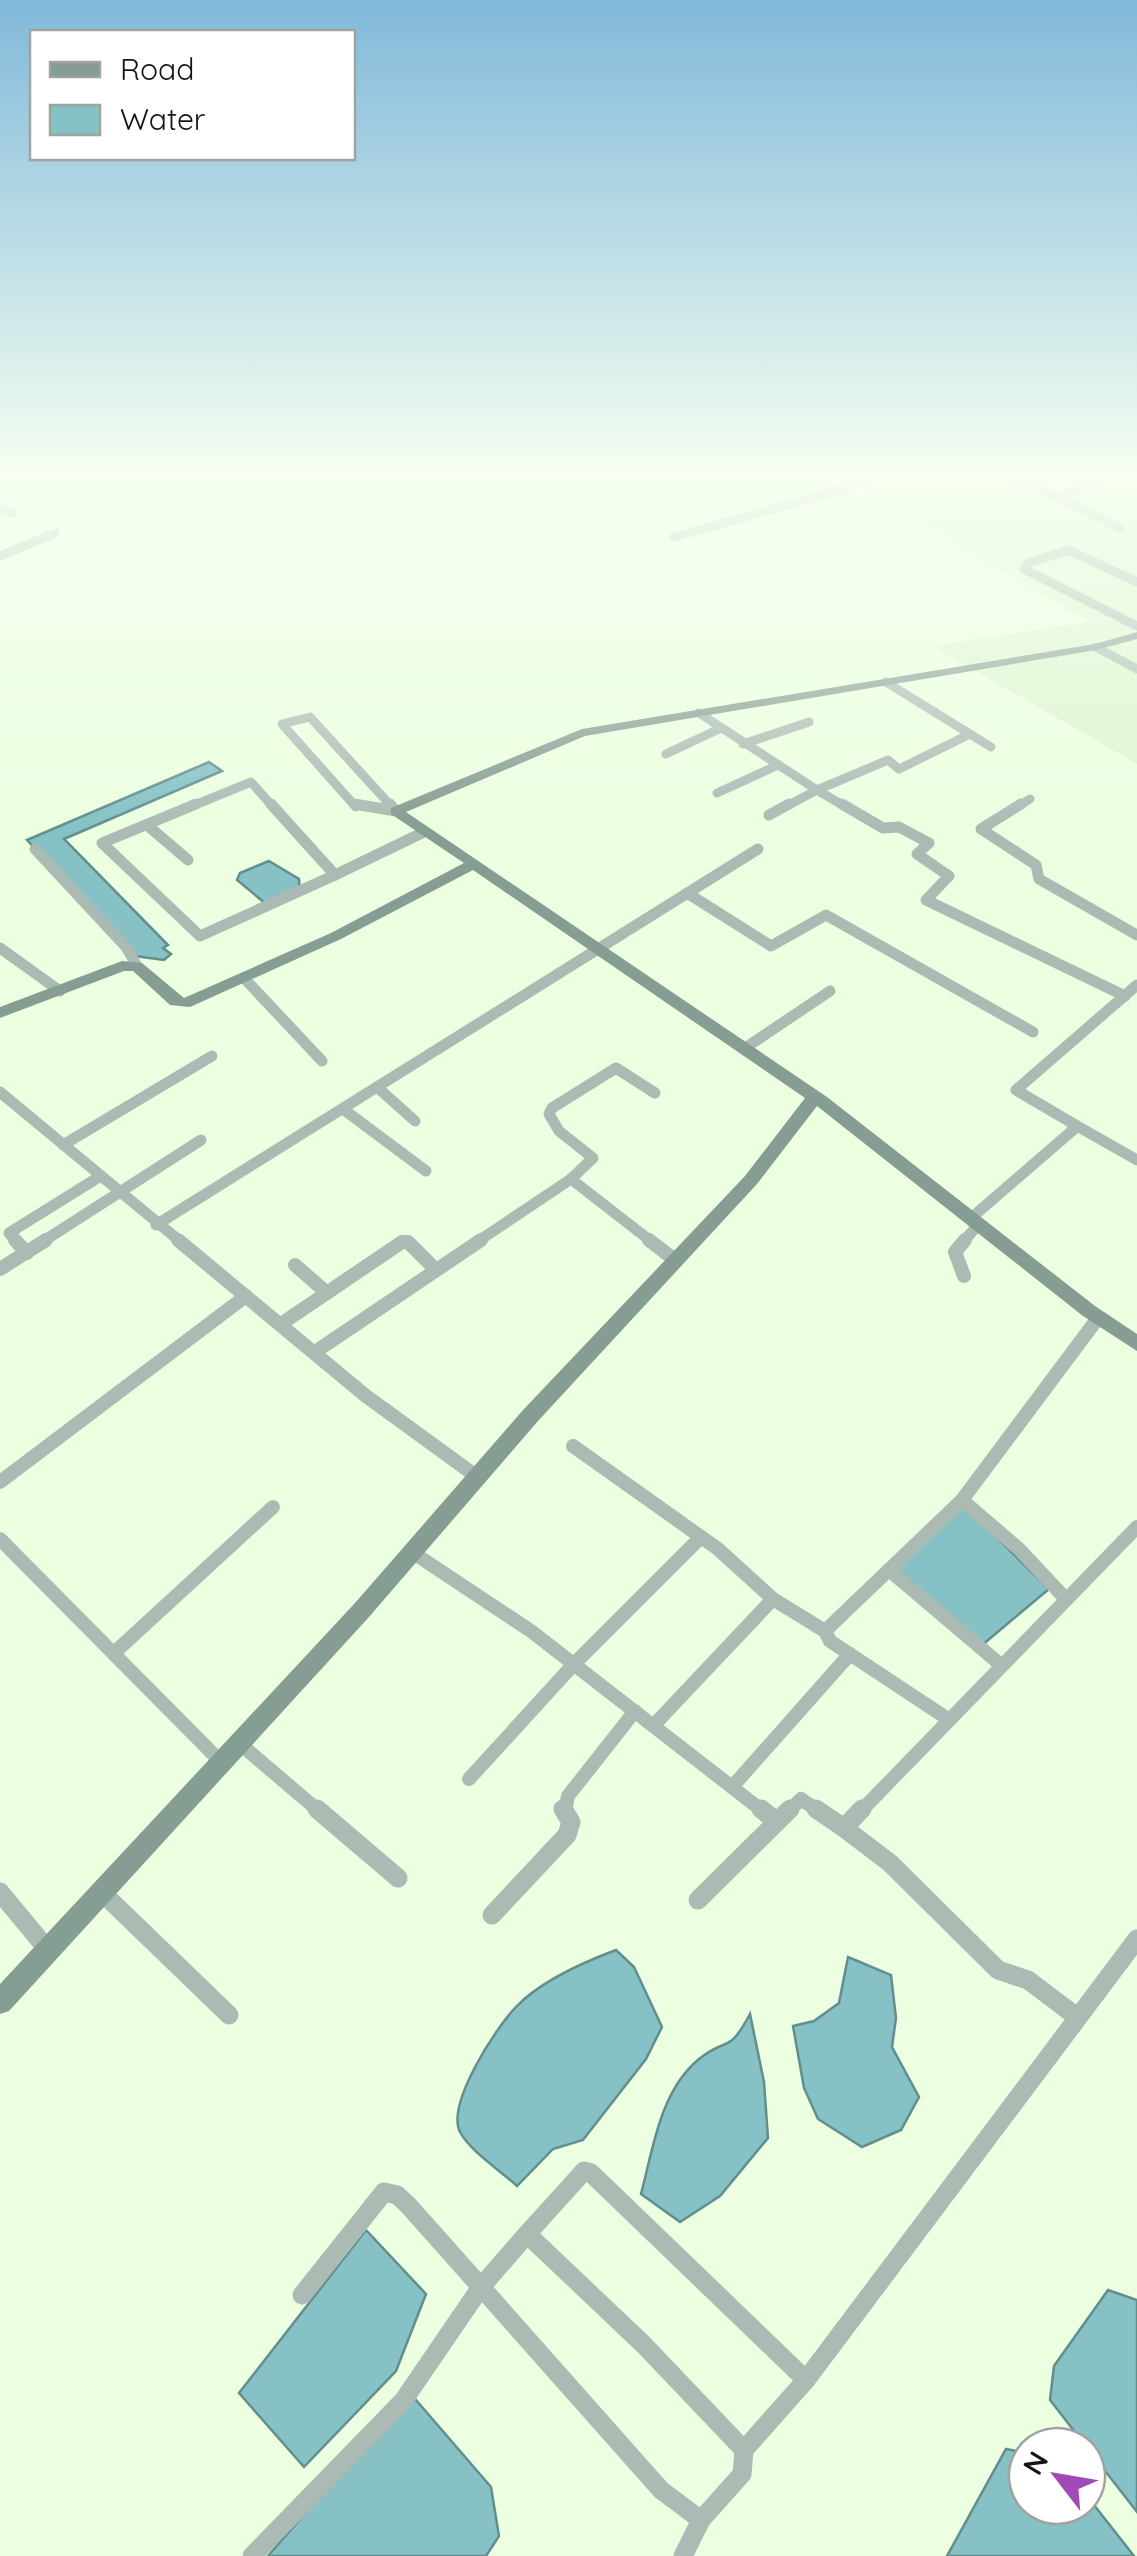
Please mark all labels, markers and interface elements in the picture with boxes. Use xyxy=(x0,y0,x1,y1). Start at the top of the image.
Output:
legend xyxy=(30,30,355,160)
text: Road xyxy=(120,50,194,88)
text: Water xyxy=(120,100,206,138)
north arrow xyxy=(1007,2426,1107,2526)
text: N xyxy=(1015,2445,1055,2481)

